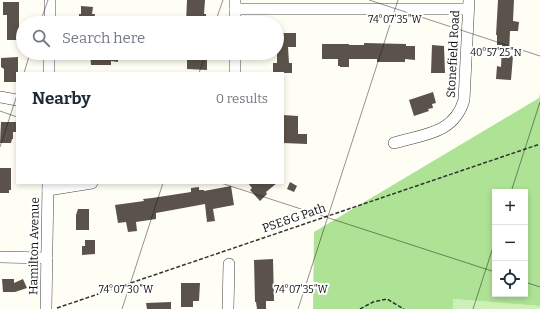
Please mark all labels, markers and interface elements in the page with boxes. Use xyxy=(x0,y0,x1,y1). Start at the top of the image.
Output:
street label: Stonefield Road xyxy=(444,10,462,98)
text: 74°07'35"W xyxy=(368,14,423,26)
search box xyxy=(16,16,284,60)
icon: search xyxy=(30,27,52,49)
text: Search here xyxy=(62,29,145,47)
text: 40°57'25"N xyxy=(470,47,522,59)
text: Nearby xyxy=(32,88,91,109)
text: 0 results xyxy=(216,91,268,106)
map controls xyxy=(492,189,528,297)
button: + xyxy=(492,189,528,225)
street label: Hamilton Avenue xyxy=(26,197,42,295)
street label: PSE&G Path xyxy=(260,200,328,235)
button: − xyxy=(492,225,528,261)
button: locate xyxy=(492,261,528,297)
text: 74°07'30"W xyxy=(99,284,154,296)
text: 74°07'35"W xyxy=(274,284,329,296)

